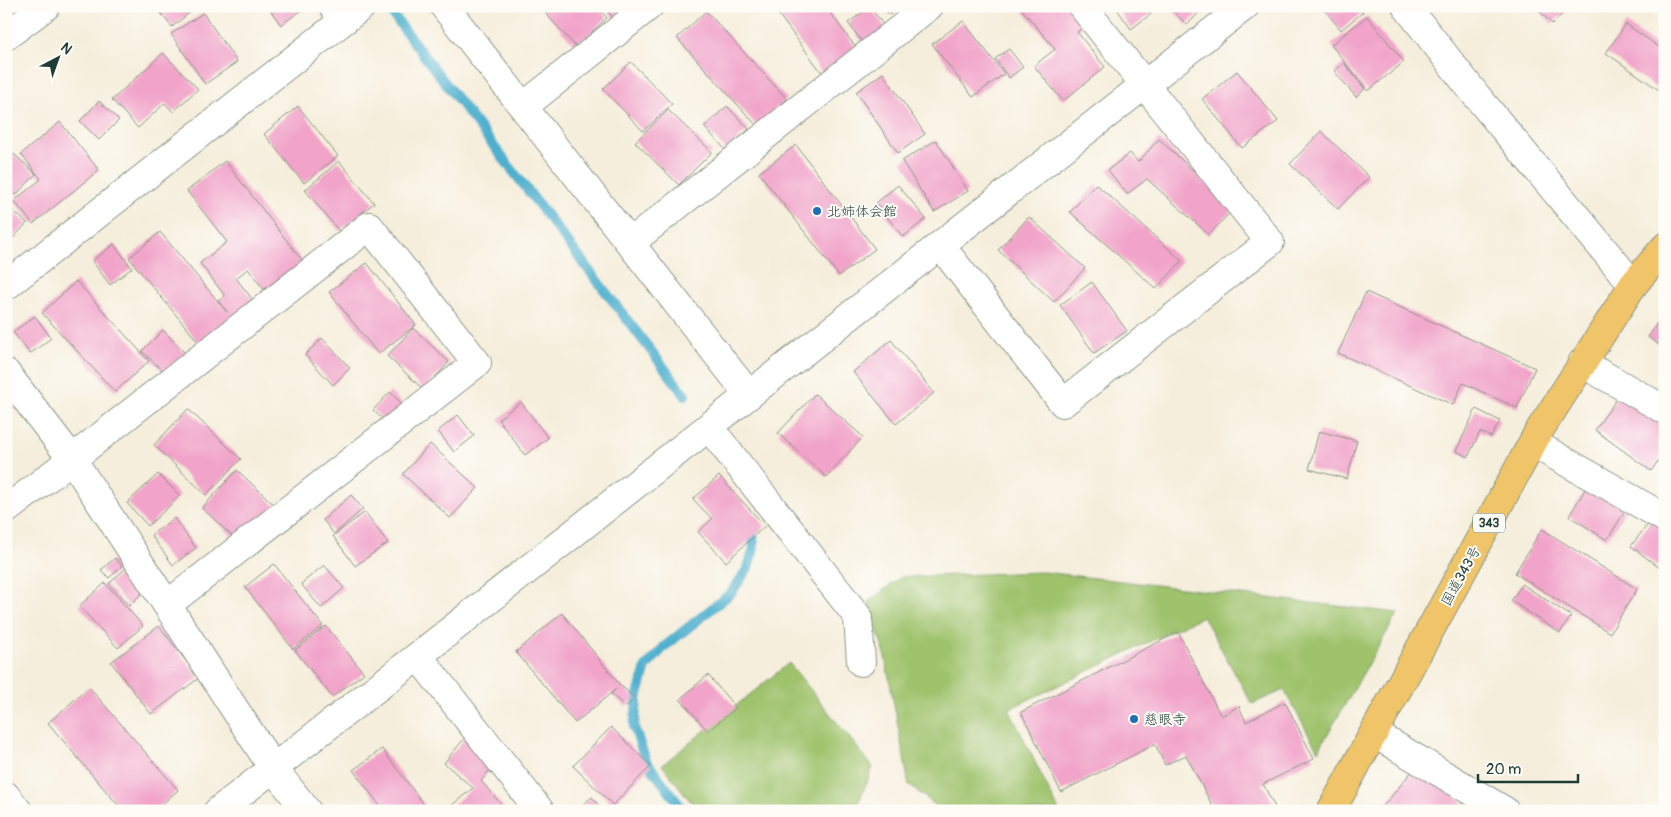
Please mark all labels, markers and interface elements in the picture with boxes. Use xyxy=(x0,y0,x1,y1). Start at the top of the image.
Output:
north arrow xyxy=(32,32,82,82)
text: N xyxy=(57,39,75,58)
place label: 北姉体会館 xyxy=(827,203,897,220)
marker: 北姉体会館 xyxy=(811,205,823,217)
road number: 343 xyxy=(1473,514,1505,532)
street label: 国道343号 xyxy=(1438,543,1484,609)
place label: 慈眼寺 xyxy=(1144,711,1186,728)
marker: 慈眼寺 xyxy=(1128,713,1140,725)
scale bar xyxy=(1478,752,1578,784)
text: 20 m xyxy=(1486,760,1521,779)

